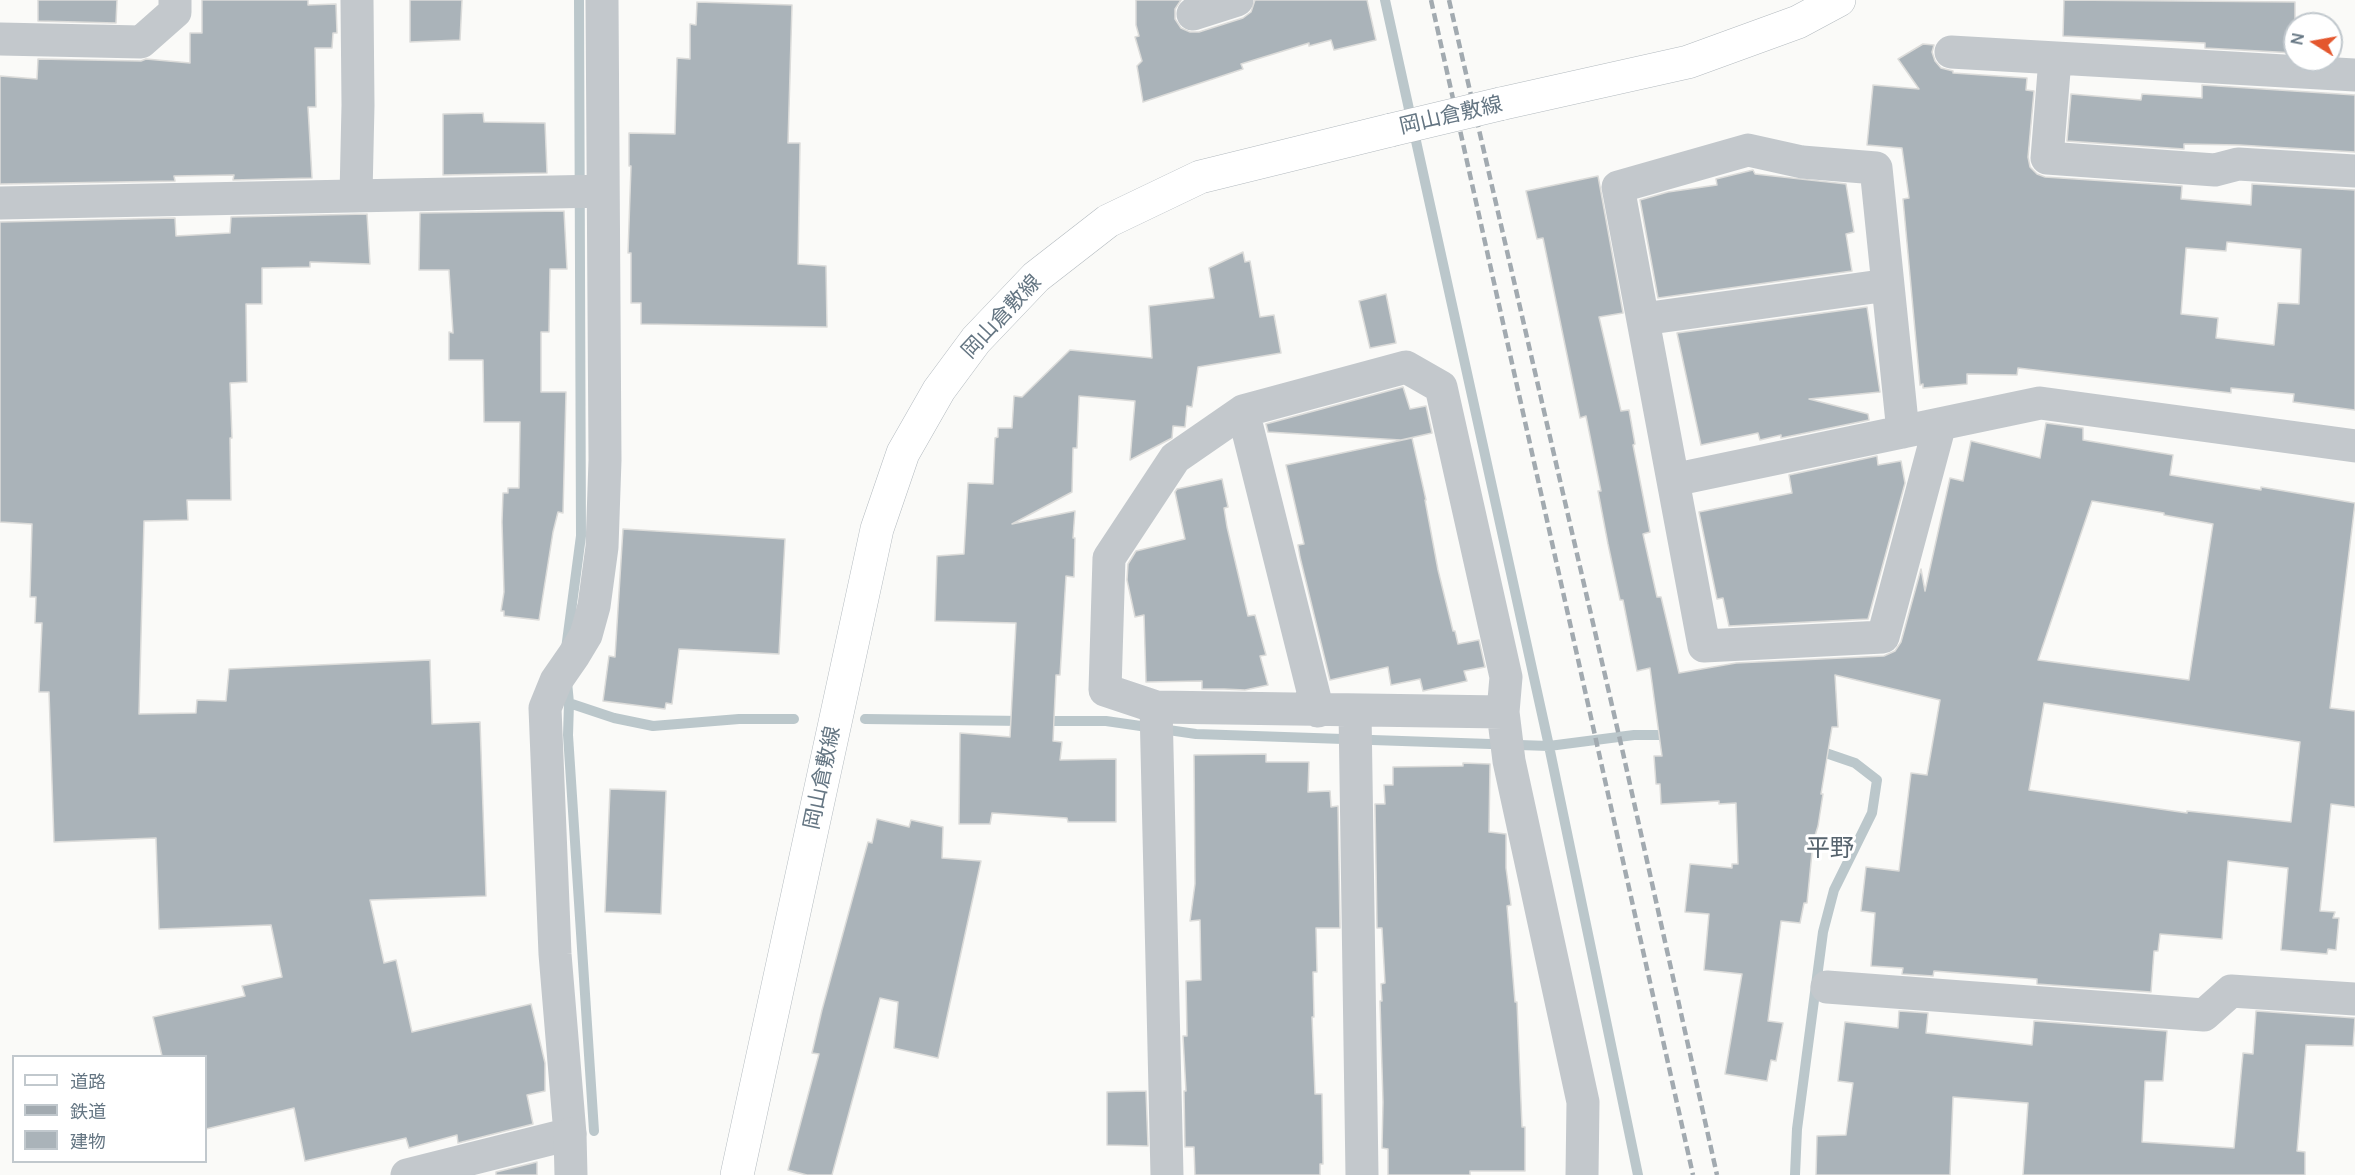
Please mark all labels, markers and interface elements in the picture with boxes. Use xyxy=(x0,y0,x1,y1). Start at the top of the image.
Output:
north arrow xyxy=(2283,12,2343,72)
text: N xyxy=(2285,31,2309,47)
street label: 岡山倉敷線 xyxy=(1397,92,1505,140)
street label: 岡山倉敷線 xyxy=(957,270,1047,364)
street label: 岡山倉敷線 xyxy=(800,724,846,832)
district label: 平野 xyxy=(1806,835,1854,863)
legend xyxy=(12,1055,207,1163)
text: 道路 xyxy=(70,1069,106,1093)
text: 鉄道 xyxy=(70,1099,106,1123)
text: 建物 xyxy=(70,1129,106,1153)

